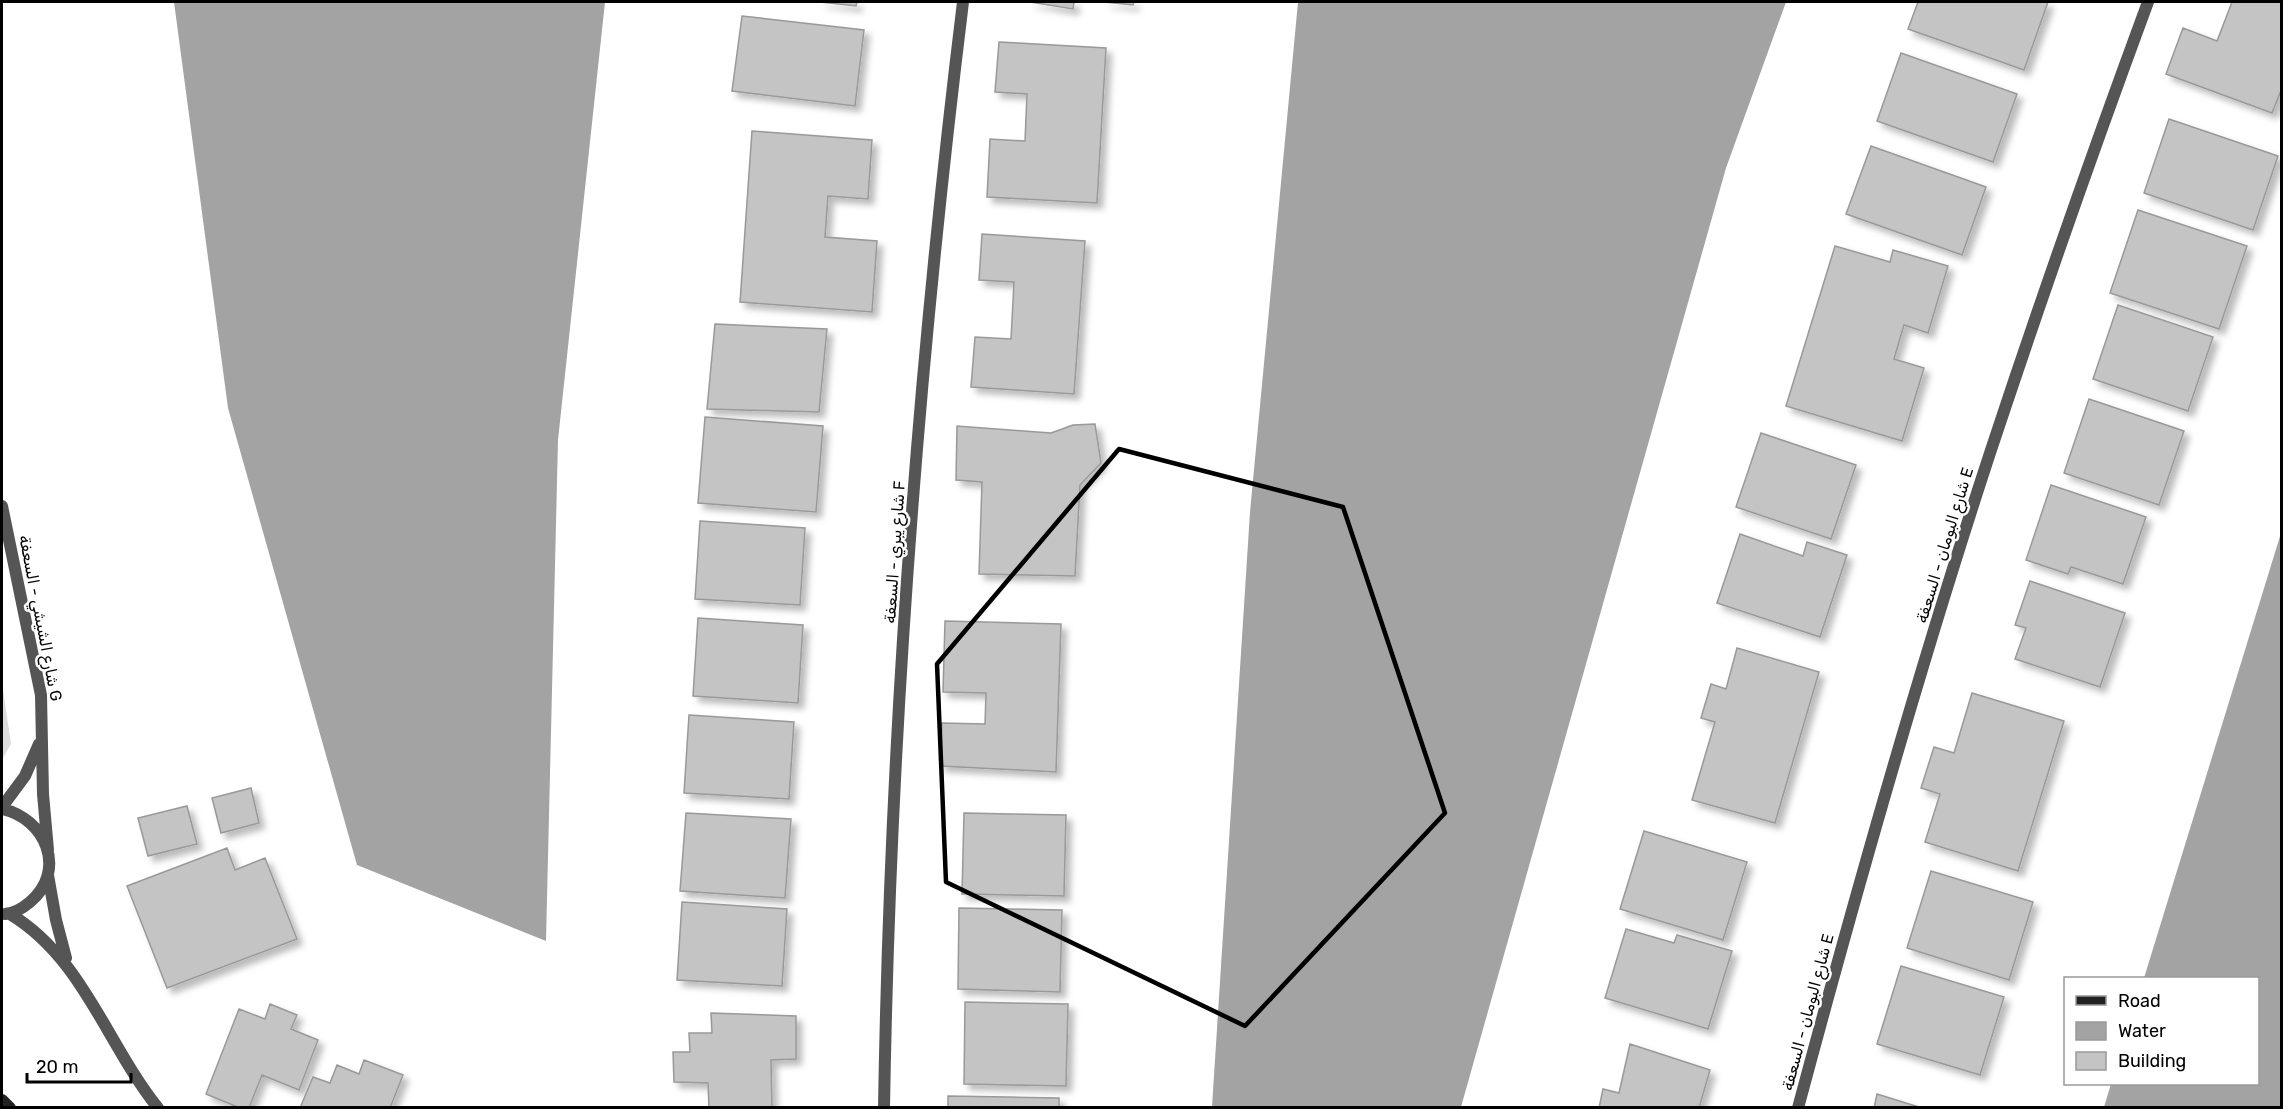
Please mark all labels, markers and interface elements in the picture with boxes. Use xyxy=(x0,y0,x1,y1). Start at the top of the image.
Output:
street label: شارع البومان - السعفة E xyxy=(1912,465,1979,626)
street label: شارع يبري - السعفة F xyxy=(880,480,911,624)
street label: شارع الشيشي - السعفة G xyxy=(12,533,66,703)
street label: شارع البومان - السعفة E xyxy=(1777,932,1839,1093)
legend xyxy=(2064,977,2259,1085)
text: Road xyxy=(2118,990,2161,1012)
text: Water xyxy=(2118,1020,2166,1042)
scale bar xyxy=(27,1046,130,1084)
text: Building xyxy=(2118,1050,2186,1072)
text: 20 m xyxy=(36,1056,78,1078)

